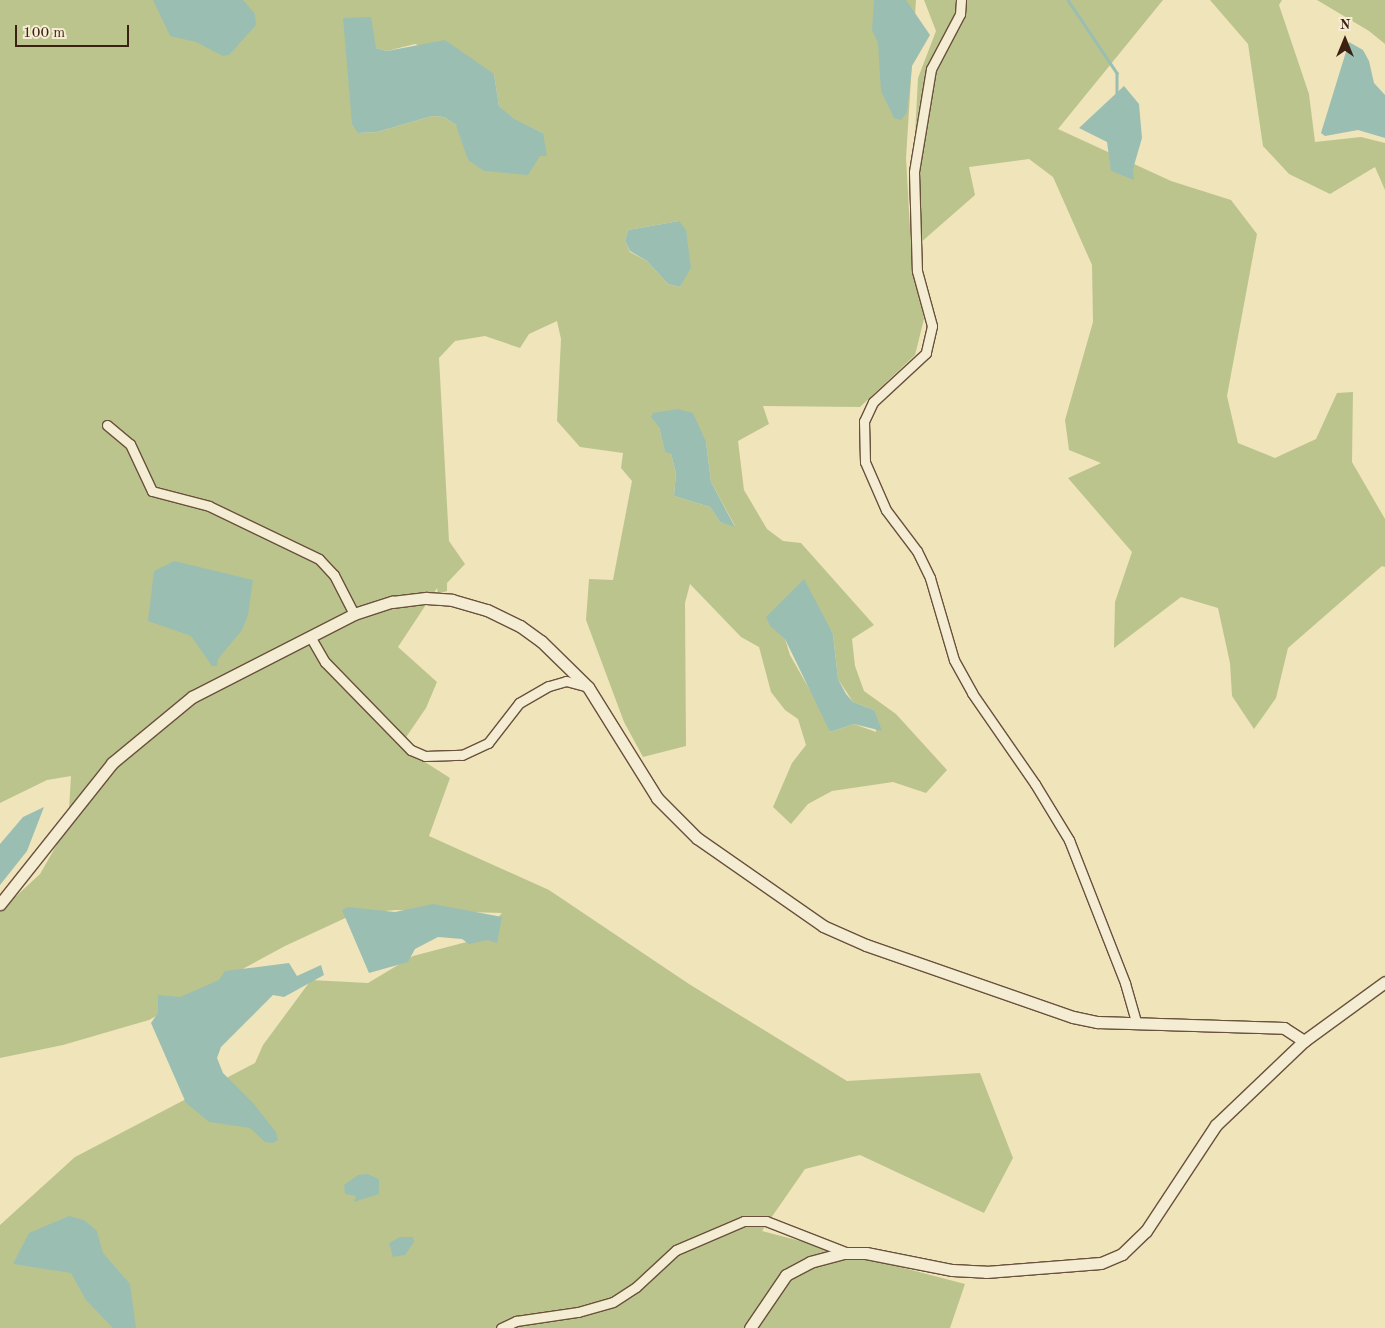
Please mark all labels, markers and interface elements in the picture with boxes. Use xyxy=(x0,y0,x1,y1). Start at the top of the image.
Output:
scale bar xyxy=(18,15,131,47)
north arrow xyxy=(1320,15,1370,65)
text: N xyxy=(1340,18,1350,32)
text: 100 m xyxy=(23,26,65,41)

